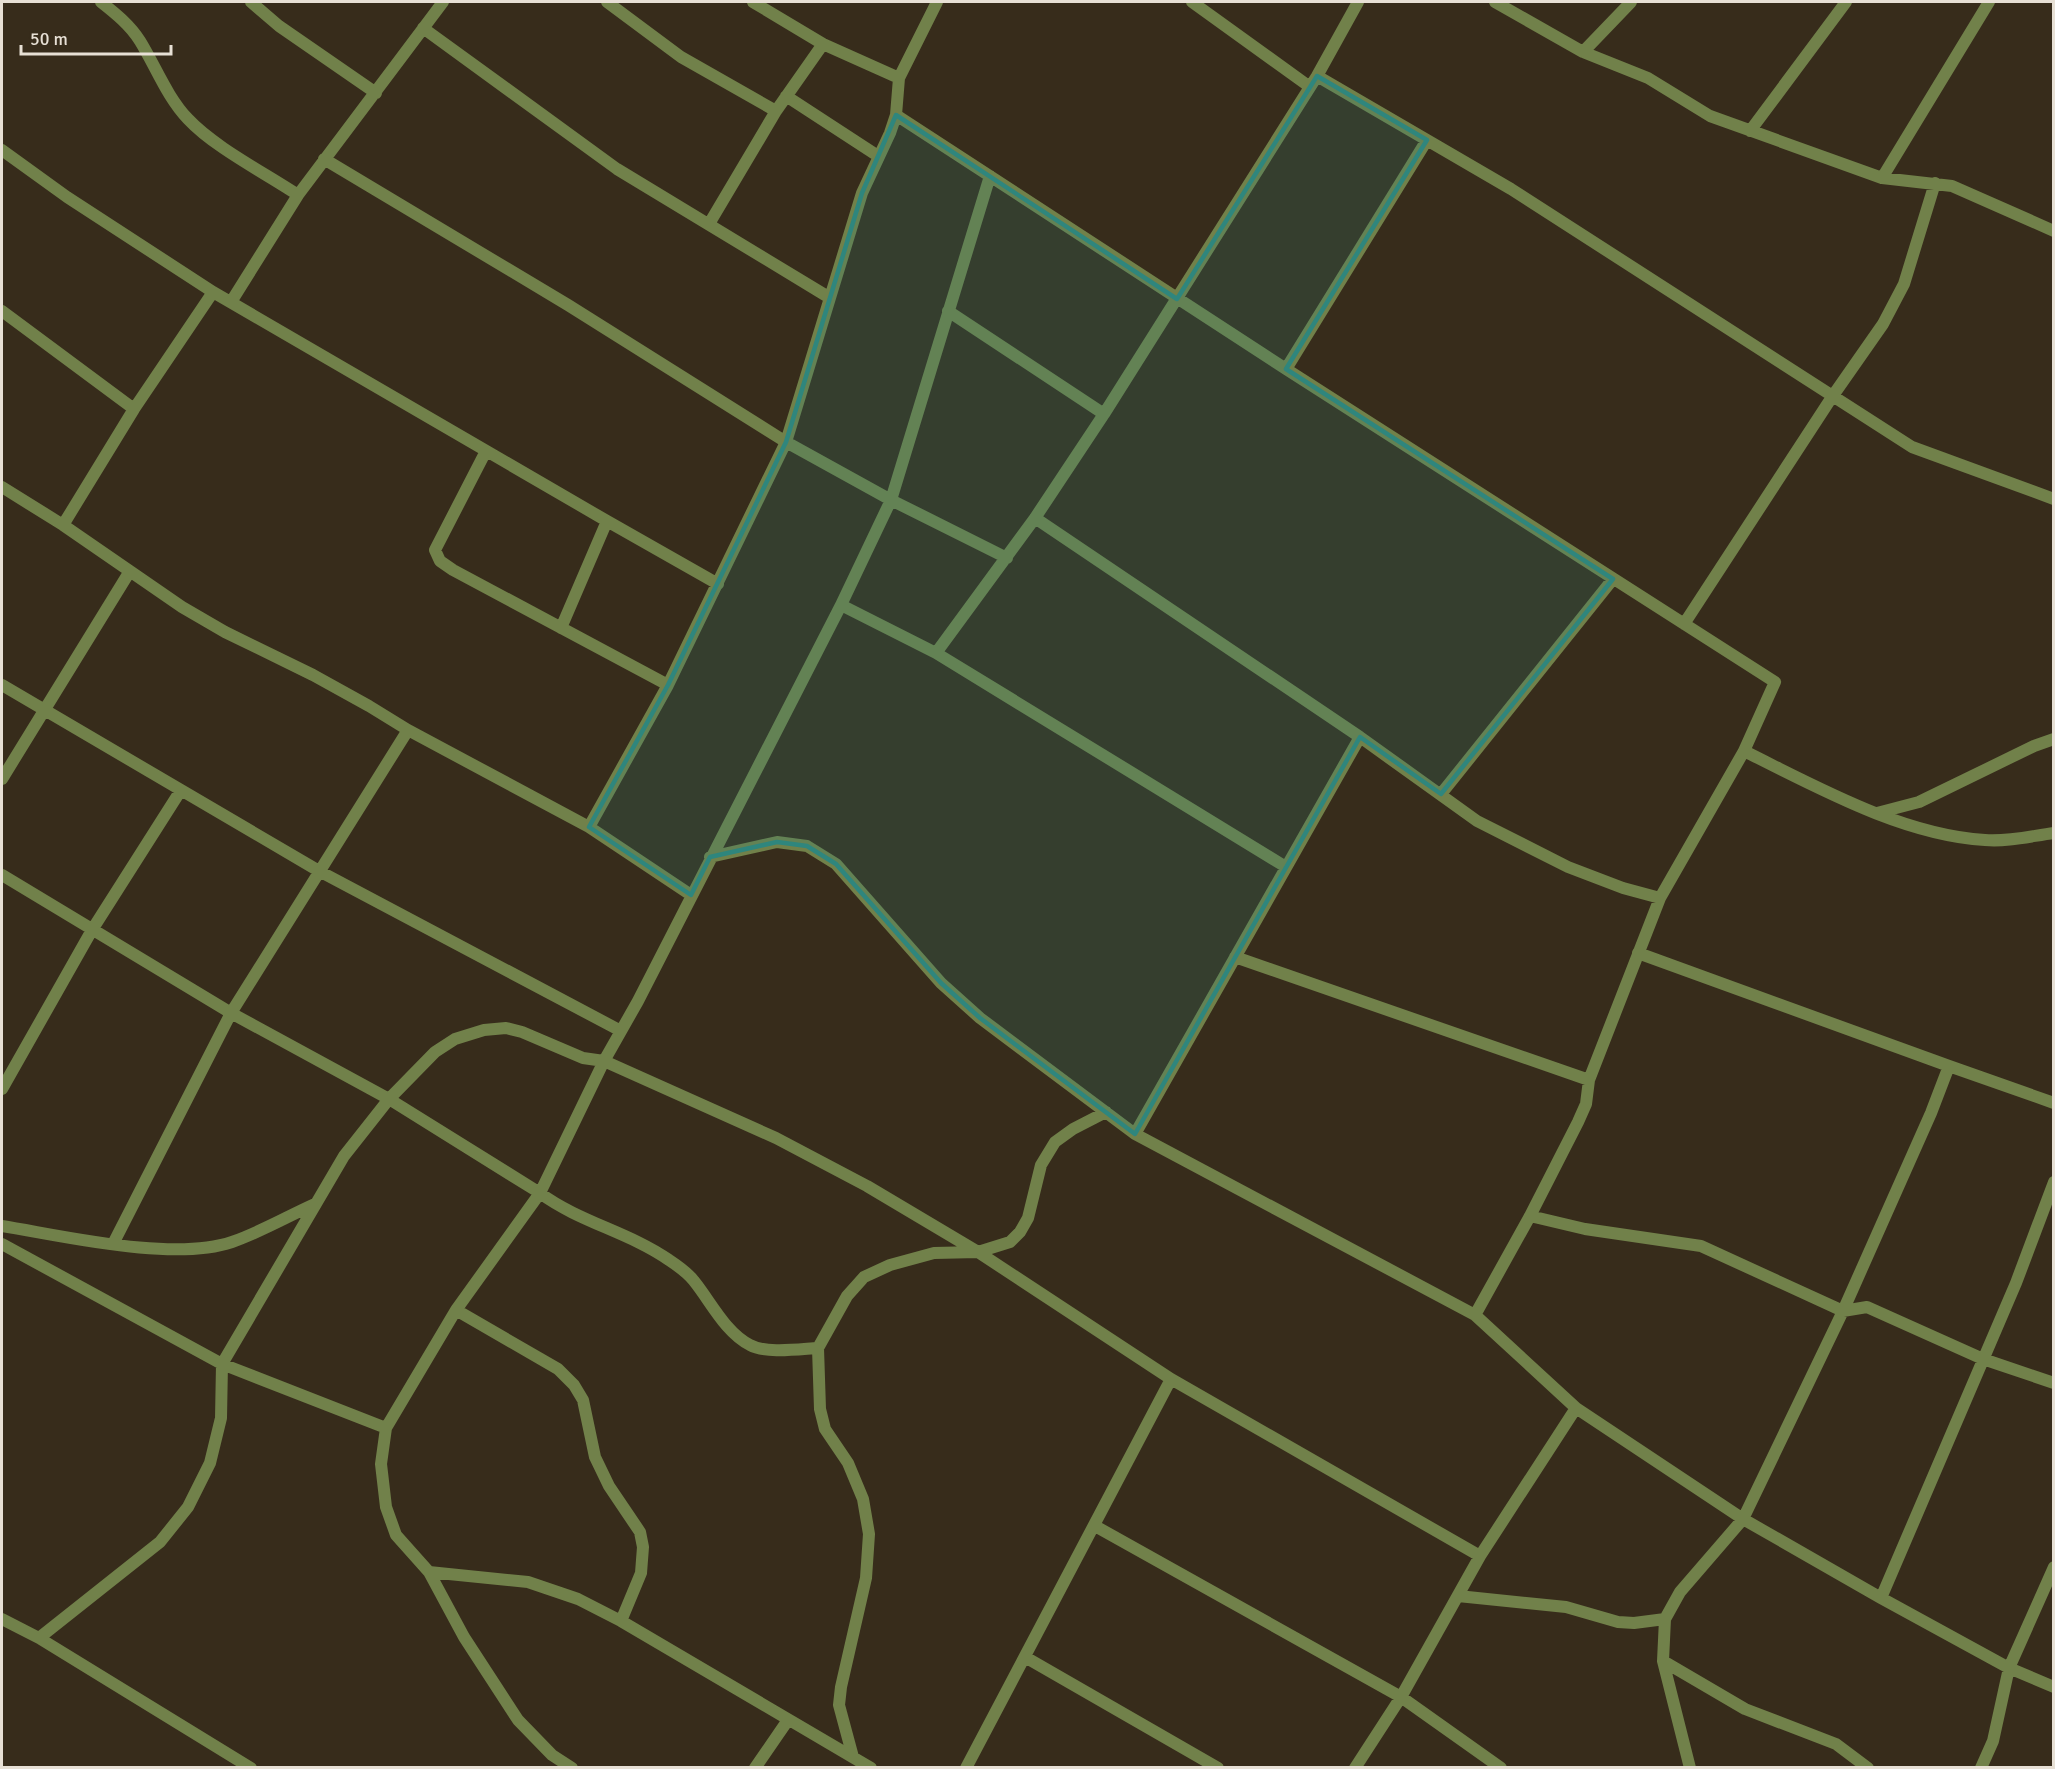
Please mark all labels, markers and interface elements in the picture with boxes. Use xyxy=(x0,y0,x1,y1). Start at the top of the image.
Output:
scale bar xyxy=(21,18,171,56)
text: 50 m xyxy=(30,28,68,50)

